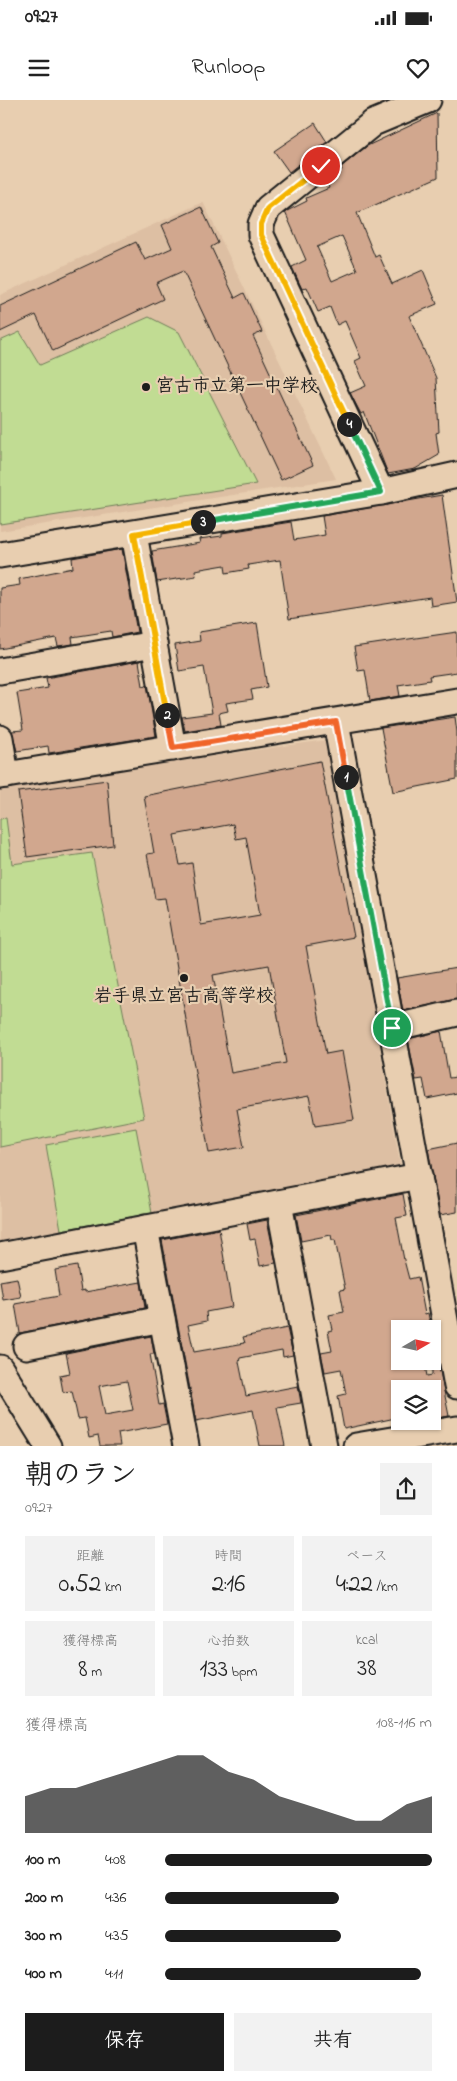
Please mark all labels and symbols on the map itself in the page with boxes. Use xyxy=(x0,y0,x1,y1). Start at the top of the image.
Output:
pin xyxy=(300,145,342,187)
place label: 宮古市立第一中学校 xyxy=(156,374,318,400)
marker: 宮古市立第一中学校 xyxy=(140,381,152,393)
pin: 4 xyxy=(336,412,362,436)
pin: 3 xyxy=(190,510,216,534)
pin: 2 xyxy=(154,702,180,728)
pin: 1 xyxy=(334,764,358,790)
marker: 岩手県立宮古高等学校 xyxy=(178,972,190,984)
place label: 岩手県立宮古高等学校 xyxy=(94,984,274,1010)
pin xyxy=(371,1007,413,1049)
north arrow xyxy=(391,1320,441,1370)

